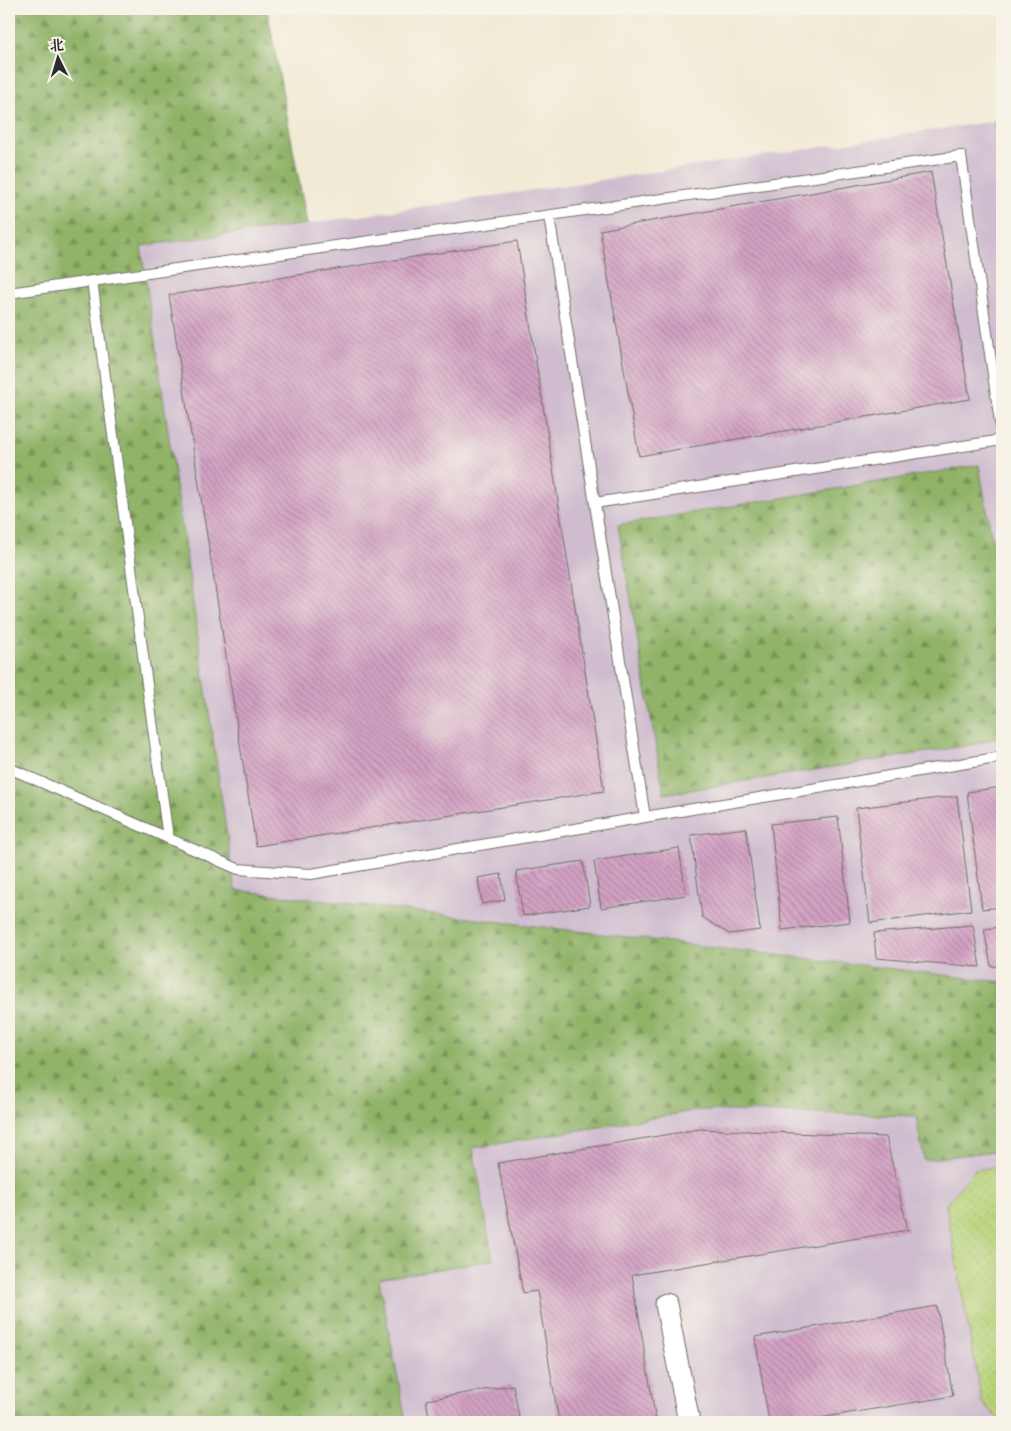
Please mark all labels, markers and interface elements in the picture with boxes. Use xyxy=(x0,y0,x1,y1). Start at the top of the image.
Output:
north arrow xyxy=(32,32,82,82)
text: 北 xyxy=(49,35,65,56)

